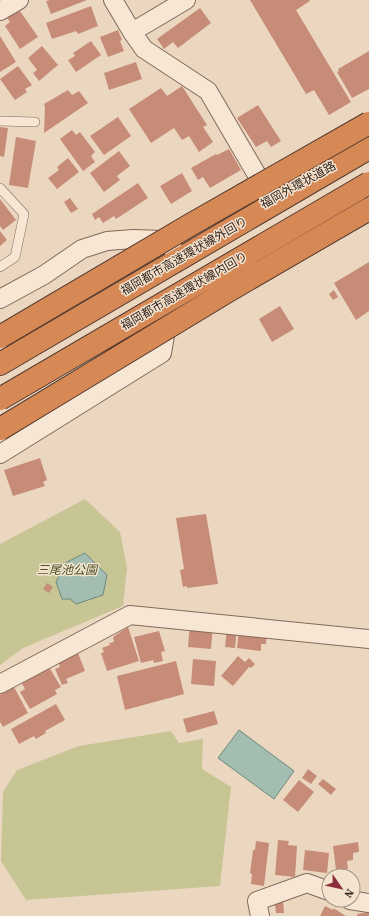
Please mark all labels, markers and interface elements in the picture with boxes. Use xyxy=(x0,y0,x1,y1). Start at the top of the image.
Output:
street label: 福岡外環状道路 xyxy=(257,158,339,212)
street label: 福岡都市高速環状線外回り xyxy=(118,213,250,299)
street label: 福岡都市高速環状線内回り xyxy=(118,248,250,334)
park label: 三尾池公園 xyxy=(37,562,99,578)
north arrow xyxy=(321,868,361,908)
text: N xyxy=(340,886,357,901)

